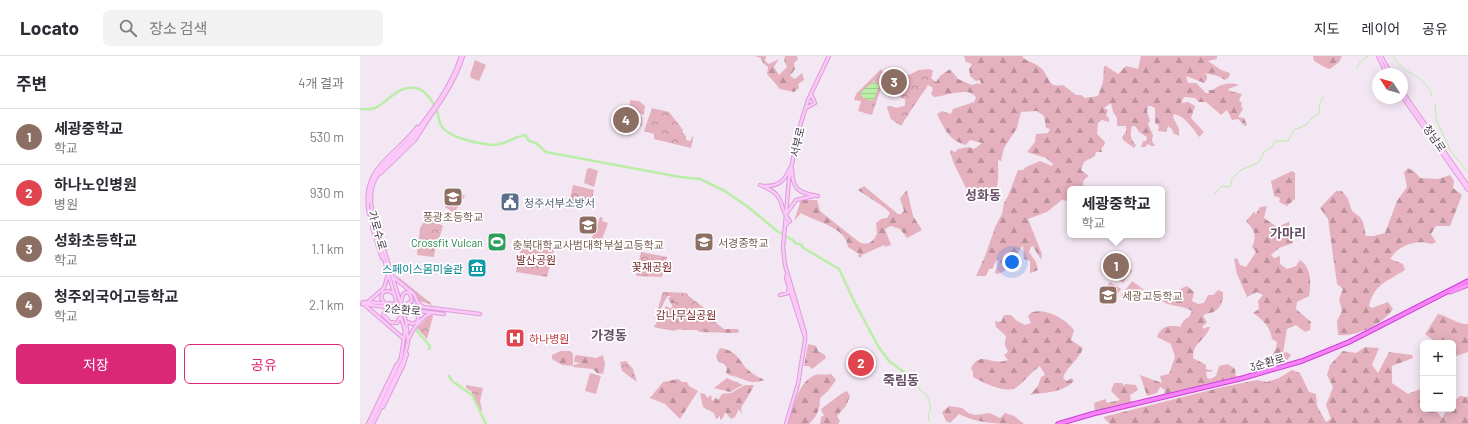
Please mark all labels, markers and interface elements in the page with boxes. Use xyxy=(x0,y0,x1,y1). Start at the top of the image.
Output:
search box xyxy=(103,10,383,46)
text: Locato xyxy=(20,16,79,39)
icon: search xyxy=(117,17,139,39)
text: 장소 검색 xyxy=(149,19,207,37)
text: 지도 xyxy=(1314,20,1340,37)
text: 레이어 xyxy=(1362,20,1400,37)
text: 공유 xyxy=(1422,20,1448,37)
pin: 3 xyxy=(881,67,907,97)
north arrow xyxy=(1372,68,1408,104)
text: 주변 xyxy=(16,73,47,93)
text: 4개 결과 xyxy=(298,75,344,91)
pin: 4 xyxy=(613,105,639,135)
text: 세광중학교 xyxy=(54,119,123,137)
street label: 청남로 xyxy=(1421,122,1449,154)
street label: 서부로 xyxy=(787,126,807,158)
text: 1 xyxy=(27,129,31,145)
text: 530 m xyxy=(310,129,344,145)
text: 학교 xyxy=(54,140,78,156)
text: 하나노인병원 xyxy=(54,175,137,193)
text: 2 xyxy=(25,185,33,201)
text: 930 m xyxy=(310,185,344,201)
school or university icon: 풍광초등학교 xyxy=(442,186,464,208)
popup xyxy=(1067,186,1165,238)
district label: 성화동 xyxy=(965,187,1001,203)
public building icon: 청주서부소방서 xyxy=(499,191,521,213)
text: 세광중학교 xyxy=(1081,194,1151,212)
text: 병원 xyxy=(54,196,78,212)
place label: 청주서부소방서 xyxy=(524,196,595,209)
street label: 가로수로 xyxy=(366,209,390,251)
place label: 풍광초등학교 xyxy=(423,210,483,223)
school or university icon: 충북대학교사범대학부설고등학교 xyxy=(577,214,599,236)
text: 학교 xyxy=(1081,215,1105,231)
district label: 가마리 xyxy=(1270,225,1306,241)
text: 성화초등학교 xyxy=(54,231,137,249)
sports icon: Crossfit Vulcan xyxy=(486,231,508,253)
school or university icon: 서경중학교 xyxy=(693,231,715,253)
place label: Crossfit Vulcan xyxy=(411,236,483,249)
place label: 서경중학교 xyxy=(718,236,769,249)
place label: 충북대학교사범대학부설고등학교 xyxy=(512,238,664,251)
text: 3 xyxy=(25,241,33,257)
text: 1.1 km xyxy=(311,241,344,257)
pin: 1 xyxy=(1103,251,1129,281)
text: 학교 xyxy=(54,252,78,268)
your location xyxy=(1002,252,1022,272)
park label: 발산공원 xyxy=(516,253,556,266)
museum icon: 스페이스몸미술관 xyxy=(466,257,488,279)
park label: 꽃재공원 xyxy=(632,260,672,273)
place label: 스페이스몸미술관 xyxy=(382,262,463,275)
school or university icon: 세광고등학교 xyxy=(1097,284,1119,306)
text: 청주외국어고등학교 xyxy=(54,287,178,305)
place label: 세광고등학교 xyxy=(1122,289,1183,302)
text: 4 xyxy=(25,297,33,313)
text: 2.1 km xyxy=(309,297,344,313)
street label: 2순환로 xyxy=(384,301,422,317)
text: 학교 xyxy=(54,308,78,324)
park label: 감나무실공원 xyxy=(656,308,716,321)
hospital icon: 하나병원 xyxy=(504,327,526,349)
district label: 가경동 xyxy=(591,327,627,343)
place label: 하나병원 xyxy=(529,332,569,345)
map controls xyxy=(1420,340,1456,412)
button: + xyxy=(1420,340,1456,376)
button: 저장 xyxy=(16,344,176,384)
button: 공유 xyxy=(184,344,344,384)
pin: 2 xyxy=(848,348,874,378)
street label: 3순환로 xyxy=(1248,351,1286,373)
district label: 죽림동 xyxy=(883,372,919,388)
button: − xyxy=(1420,376,1456,412)

